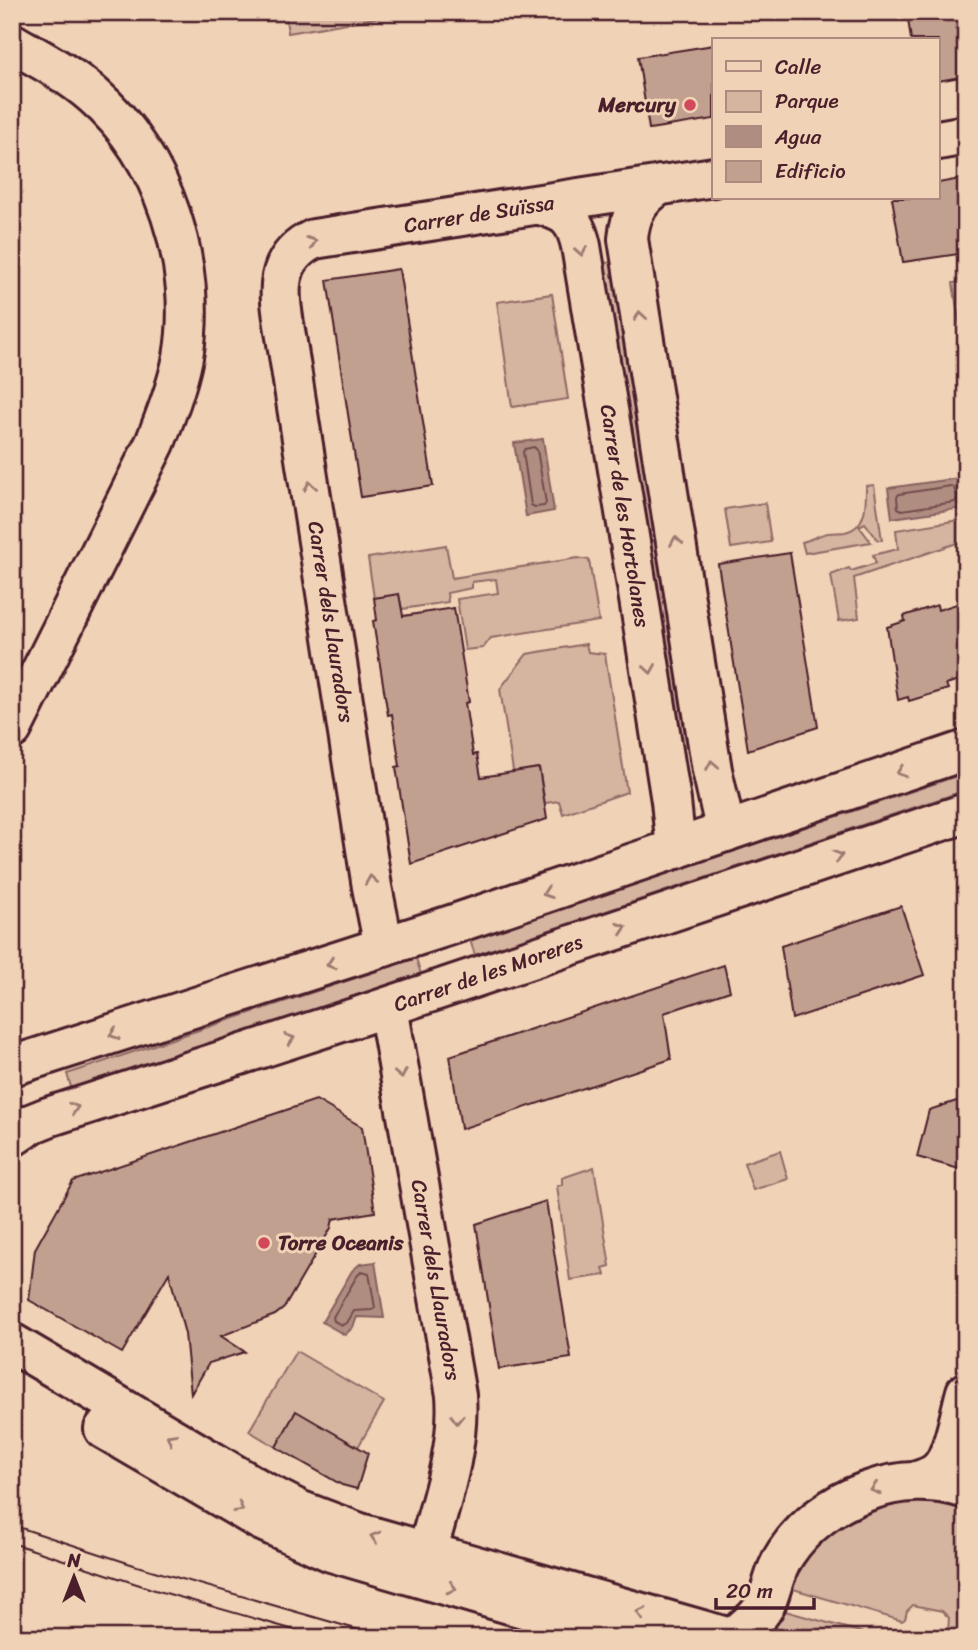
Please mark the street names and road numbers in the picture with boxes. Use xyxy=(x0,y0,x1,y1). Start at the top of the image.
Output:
street label: Carrer de Suïssa xyxy=(401,183,557,245)
street label: Carrer de les Hortolanes xyxy=(589,402,661,631)
street label: Carrer dels Llauradors xyxy=(296,518,366,726)
street label: Carrer de les Moreres xyxy=(388,923,588,1023)
street label: Carrer dels Llauradors xyxy=(400,1176,472,1384)

